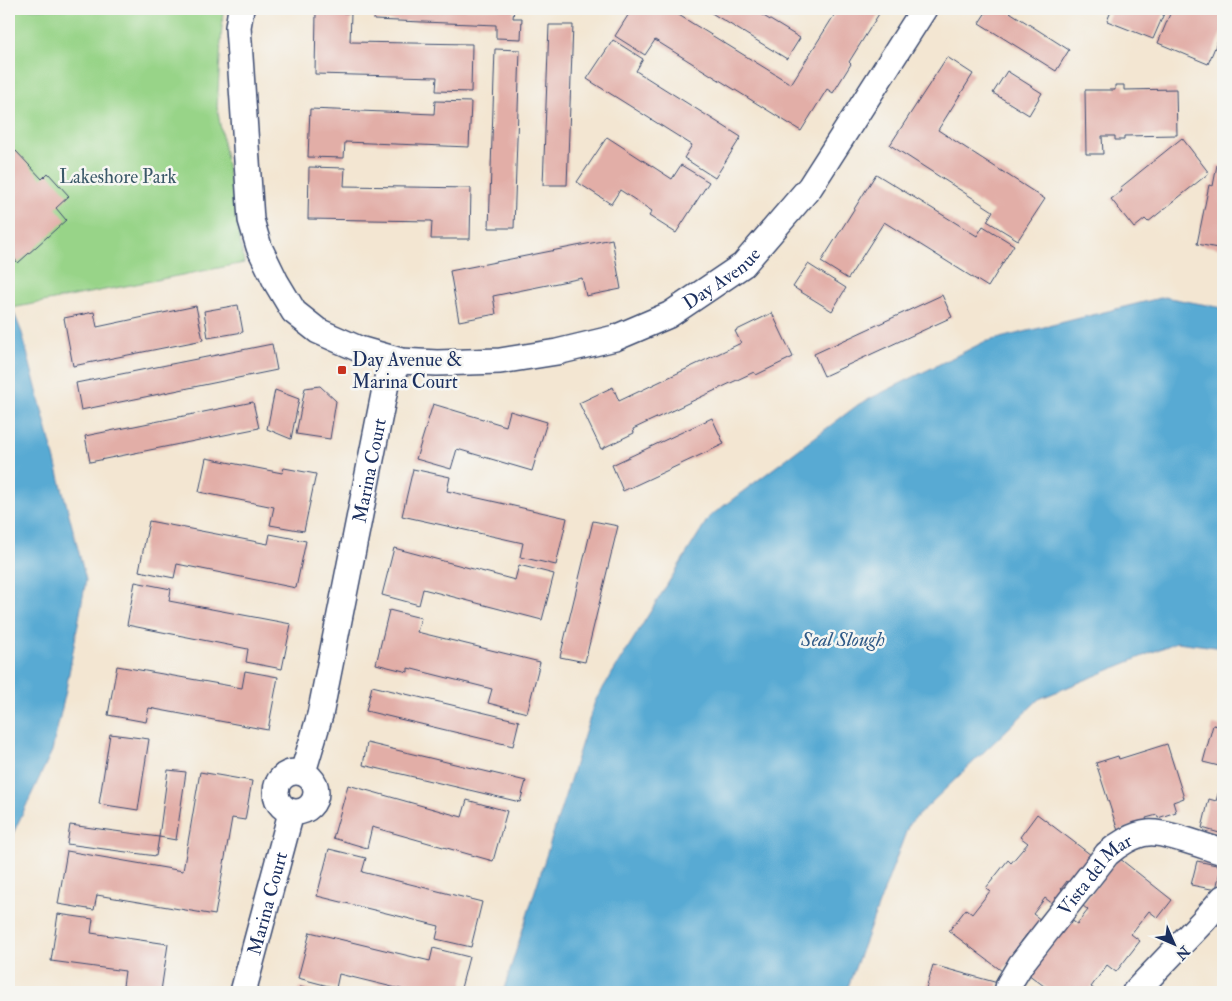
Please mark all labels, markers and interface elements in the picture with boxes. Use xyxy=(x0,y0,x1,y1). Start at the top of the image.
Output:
park label: Lakeshore Park xyxy=(59,165,177,189)
street label: Day Avenue xyxy=(678,243,766,315)
place label: Day Avenue & Marina Court xyxy=(352,348,462,394)
marker: Day Avenue & Marina Court xyxy=(336,364,348,376)
street label: Marina Court xyxy=(348,416,392,525)
water label: Seal Slough xyxy=(800,627,885,652)
street label: Vista del Mar xyxy=(1053,829,1136,921)
street label: Marina Court xyxy=(242,849,293,958)
north arrow xyxy=(1150,918,1200,968)
text: N xyxy=(1172,942,1194,964)

